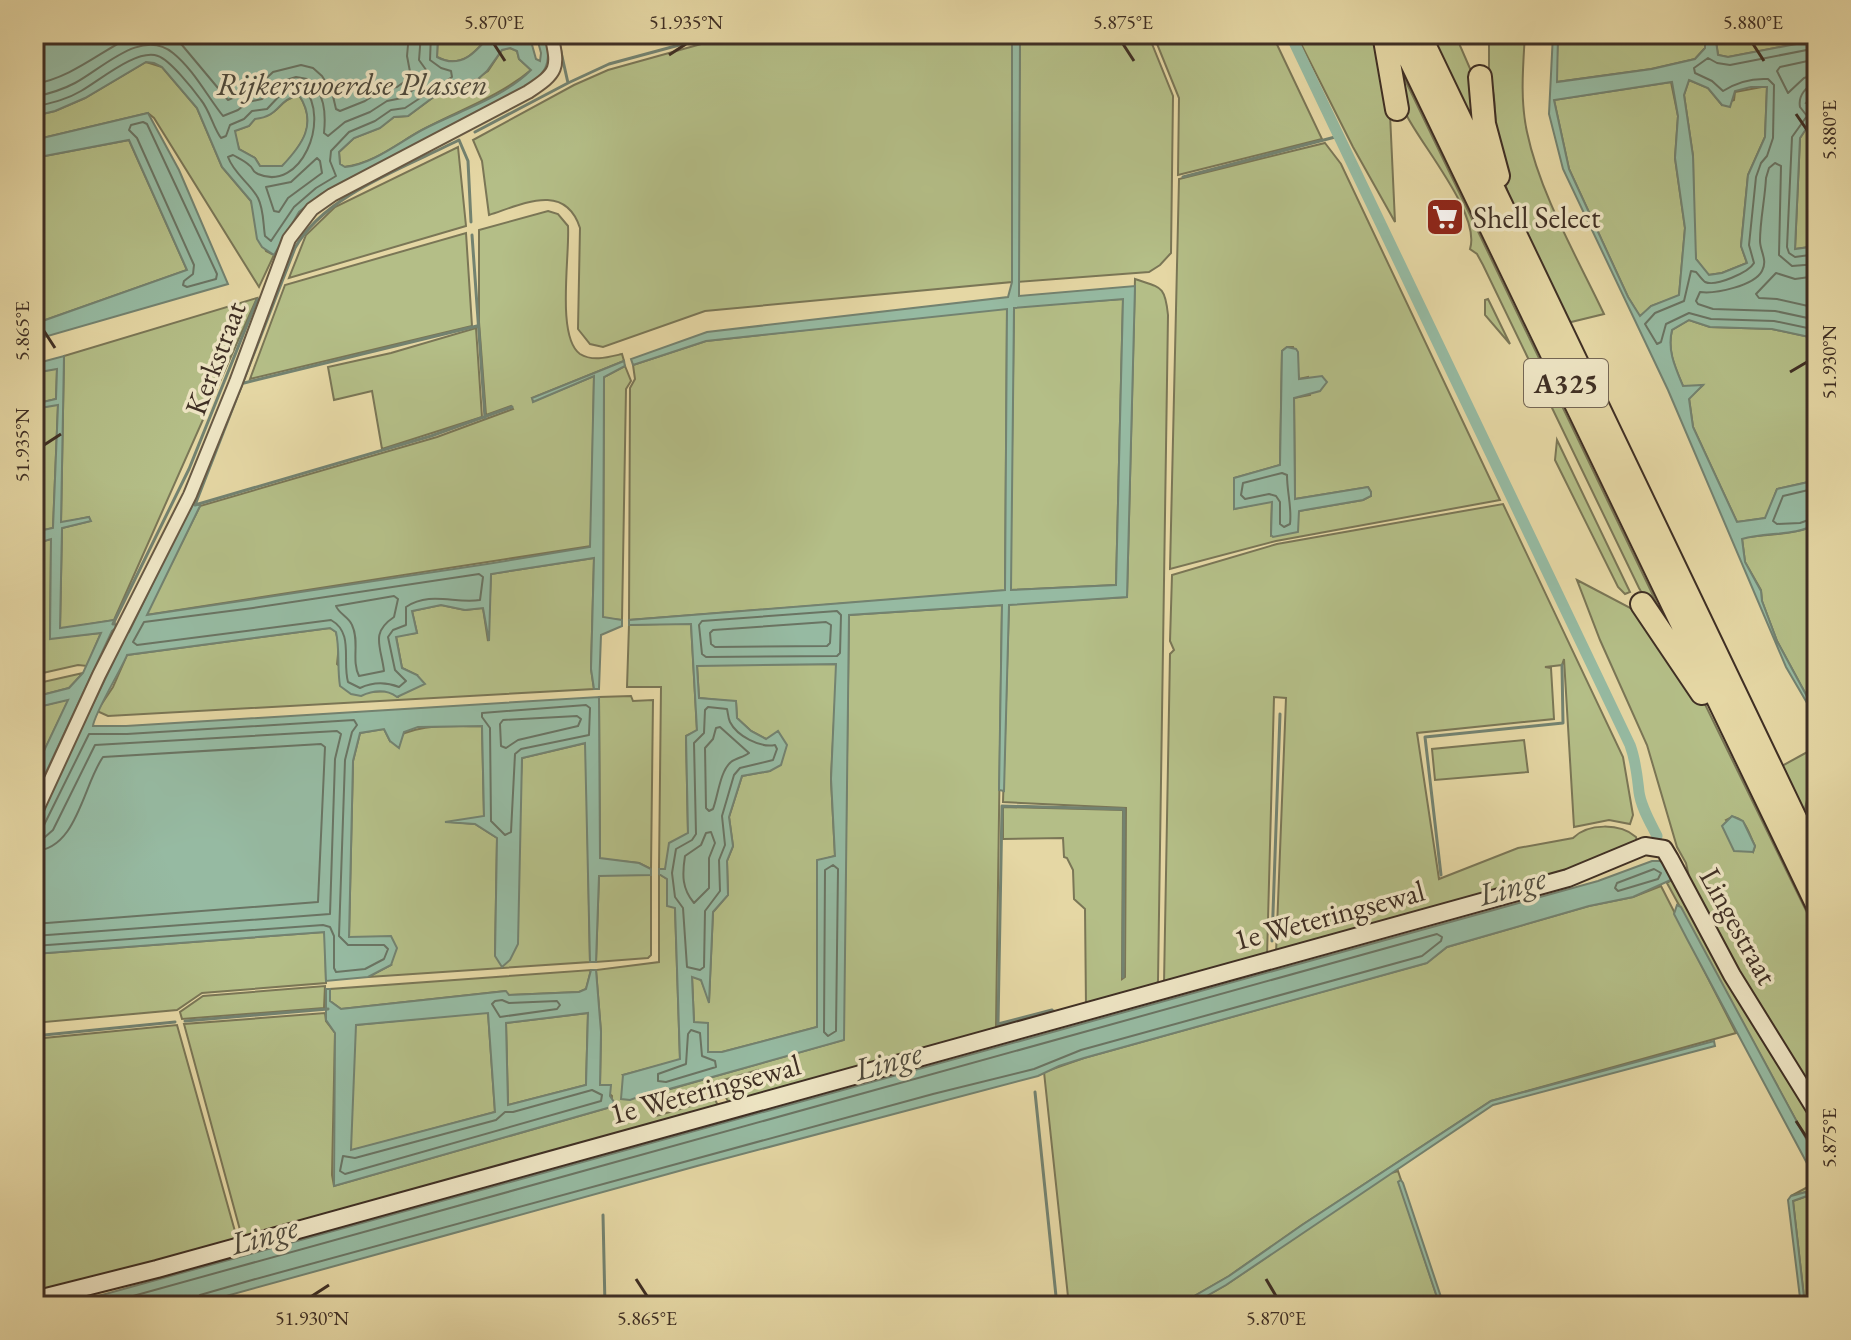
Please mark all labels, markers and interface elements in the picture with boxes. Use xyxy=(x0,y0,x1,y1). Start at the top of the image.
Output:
text: 5.870°E xyxy=(464,9,524,35)
text: 51.935°N xyxy=(649,9,723,35)
text: 5.875°E xyxy=(1093,9,1153,35)
text: 5.880°E xyxy=(1723,9,1783,35)
water label: Rijkerswoerdse Plassen xyxy=(216,63,488,105)
text: 5.880°E xyxy=(1816,100,1842,160)
supermarket icon: Shell Select xyxy=(1424,196,1466,238)
place label: Shell Select xyxy=(1473,198,1601,237)
street label: Kerkstraat xyxy=(176,295,255,420)
text: 5.865°E xyxy=(9,301,35,361)
text: 51.930°N xyxy=(1816,325,1842,399)
road number: A325 xyxy=(1524,359,1608,407)
text: 51.935°N xyxy=(9,408,35,482)
water label: Linge xyxy=(1472,856,1552,916)
street label: Lingestraat xyxy=(1691,861,1787,992)
street label: 1e Weteringsewal xyxy=(1229,871,1429,959)
water label: Linge xyxy=(848,1031,928,1091)
street label: 1e Weteringsewal xyxy=(605,1045,805,1133)
text: 5.875°E xyxy=(1816,1108,1842,1168)
water label: Linge xyxy=(224,1205,304,1265)
text: 51.930°N xyxy=(275,1305,349,1331)
text: 5.865°E xyxy=(617,1305,677,1331)
text: 5.870°E xyxy=(1246,1305,1306,1331)

